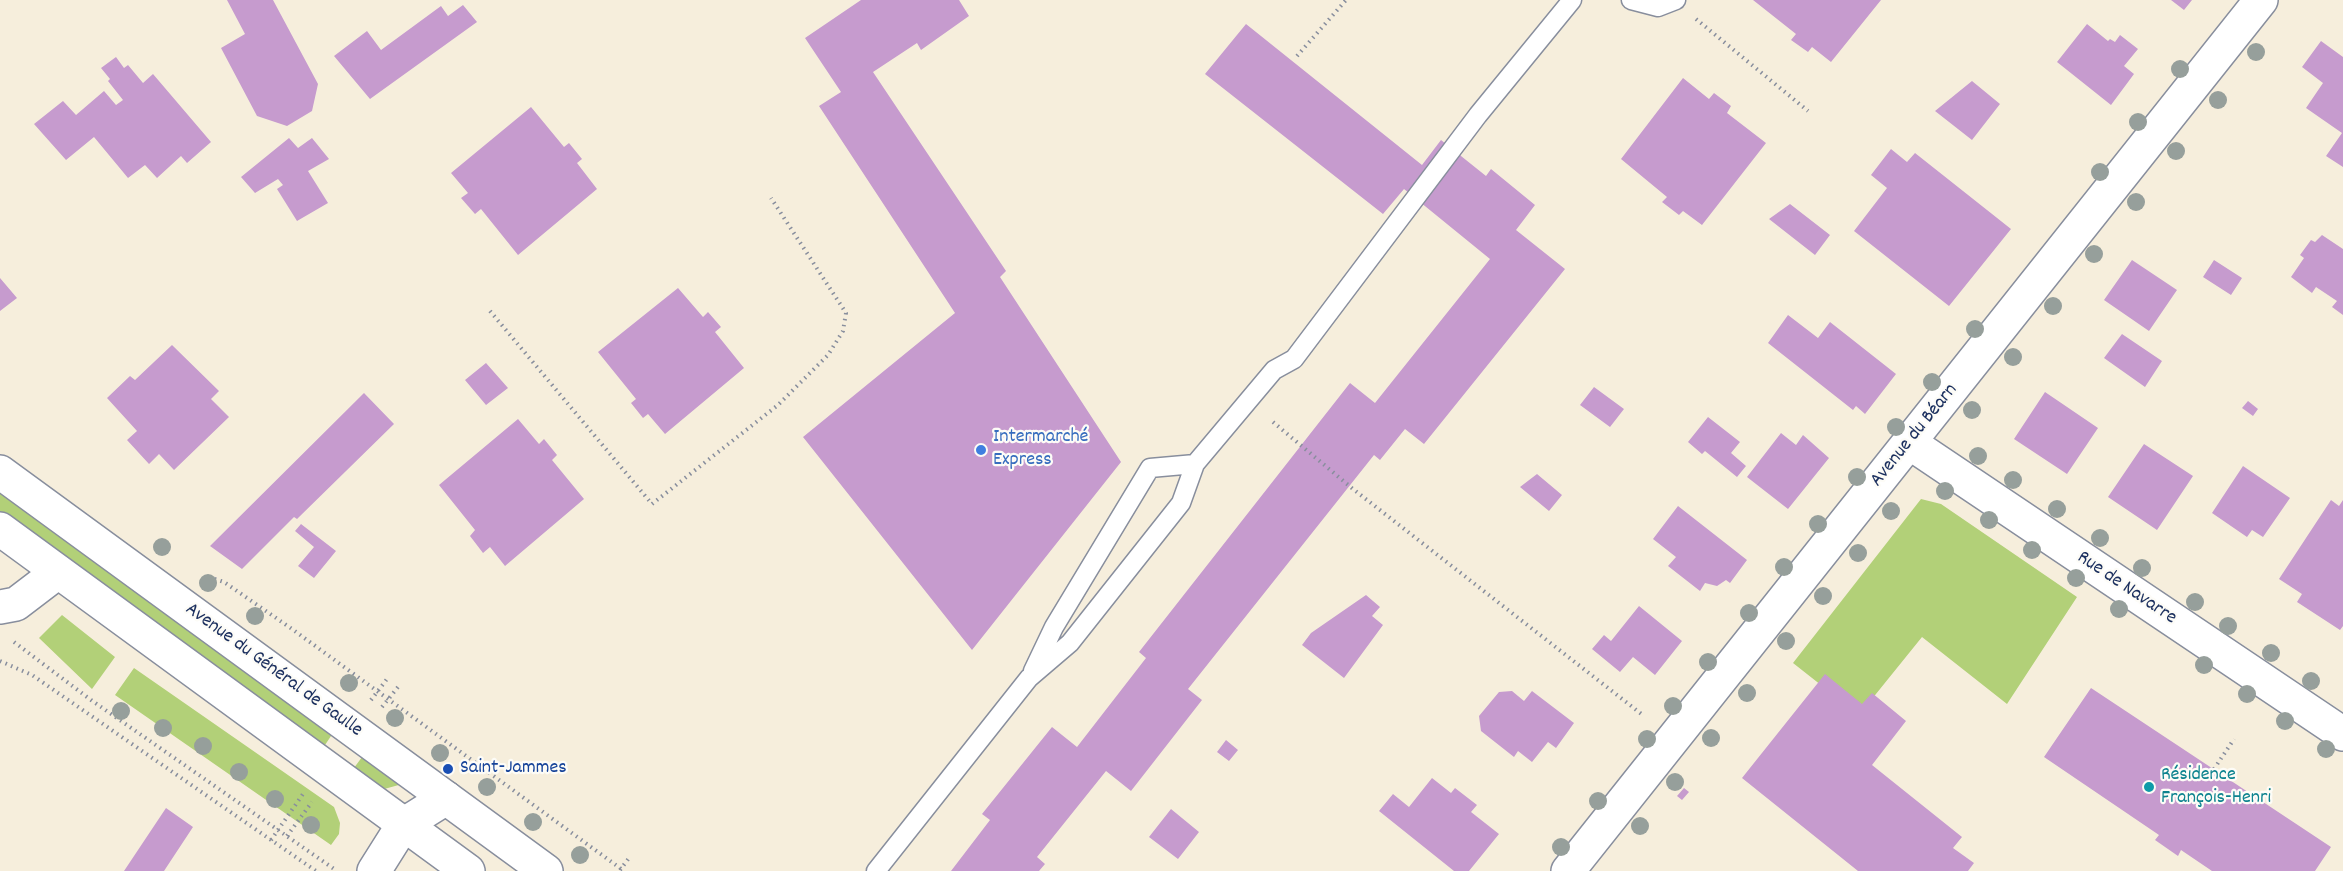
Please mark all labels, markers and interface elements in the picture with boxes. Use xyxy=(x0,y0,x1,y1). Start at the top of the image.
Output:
street label: Avenue du Béarn xyxy=(1866,379,1964,493)
place label: Intermarché Express xyxy=(993,426,1088,473)
marker: Intermarché Express xyxy=(974,443,988,457)
street label: Rue de Navarre xyxy=(2072,547,2180,631)
street label: Avenue du Général de Gaulle xyxy=(179,598,367,744)
place label: Saint-Jammes xyxy=(460,757,567,781)
marker: Saint-Jammes xyxy=(441,762,455,776)
place label: Résidence François-Henri xyxy=(2161,764,2271,811)
marker: Résidence François-Henri xyxy=(2142,780,2156,794)

